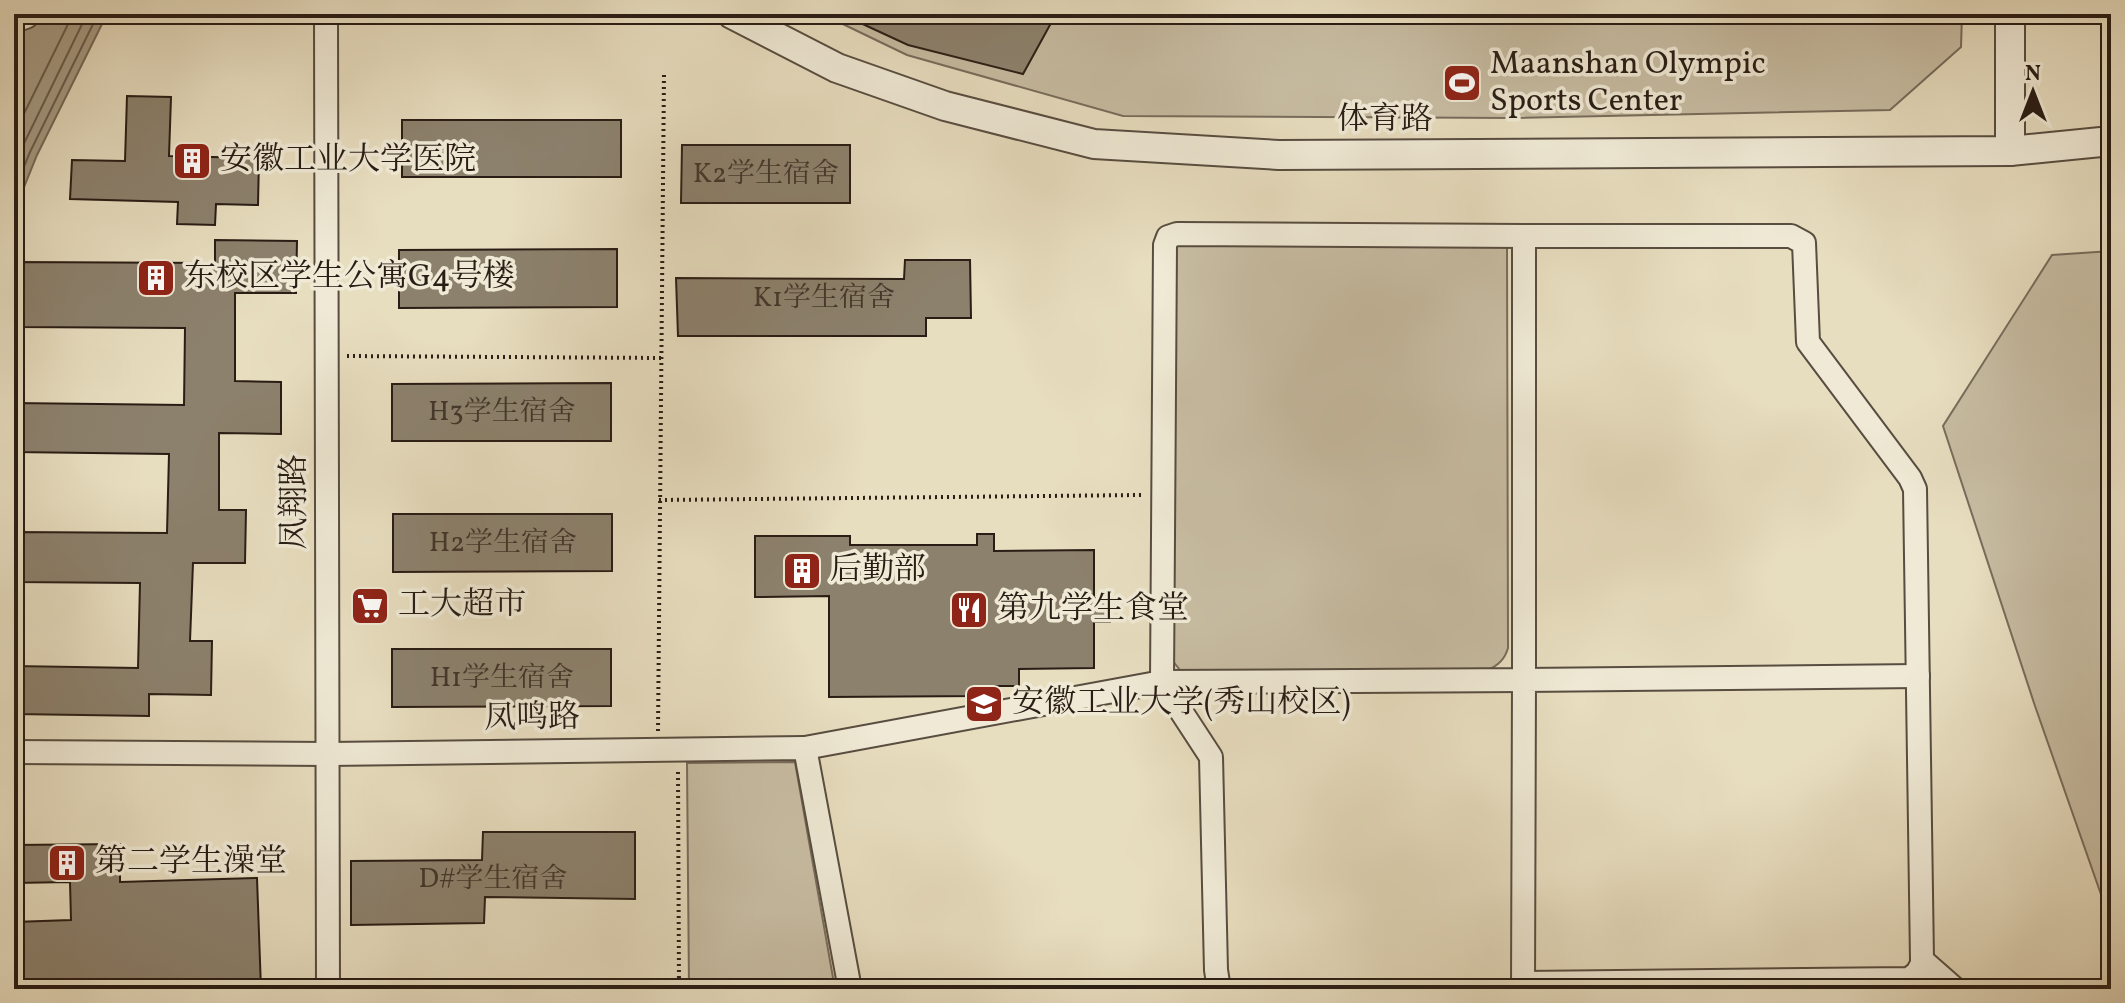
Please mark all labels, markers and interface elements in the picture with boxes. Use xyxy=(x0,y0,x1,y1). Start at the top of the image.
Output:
place label: Maanshan Olympic Sports Center xyxy=(1490,43,1766,124)
north arrow xyxy=(1993,52,2073,132)
text: N xyxy=(2025,59,2041,90)
sports icon: Maanshan Olympic Sports Center xyxy=(1441,62,1483,104)
street label: 体育路 xyxy=(1337,99,1433,143)
place label: 安徽工业大学医院 xyxy=(220,139,476,183)
building icon: 安徽工业大学医院 xyxy=(171,140,213,182)
house number: K2学生宿舍 xyxy=(693,155,839,194)
place label: 东校区学生公寓G4号楼 xyxy=(184,256,515,300)
building icon: 东校区学生公寓G4号楼 xyxy=(135,257,177,299)
house number: K1学生宿舍 xyxy=(753,279,895,318)
house number: H3学生宿舍 xyxy=(428,393,576,432)
street label: 凤翔路 xyxy=(274,454,318,550)
house number: H2学生宿舍 xyxy=(429,524,577,563)
place label: 后勤部 xyxy=(830,549,926,593)
building icon: 后勤部 xyxy=(781,550,823,592)
place label: 工大超市 xyxy=(398,584,526,628)
supermarket icon: 工大超市 xyxy=(349,585,391,627)
place label: 第九学生食堂 xyxy=(997,588,1189,632)
restaurant icon: 第九学生食堂 xyxy=(948,589,990,631)
house number: H1学生宿舍 xyxy=(430,659,574,698)
place label: 安徽工业大学(秀山校区) xyxy=(1012,682,1351,726)
school or university icon: 安徽工业大学(秀山校区) xyxy=(963,683,1005,725)
street label: 凤鸣路 xyxy=(484,696,580,742)
place label: 第二学生澡堂 xyxy=(95,841,287,885)
building icon: 第二学生澡堂 xyxy=(46,842,88,884)
house number: D#学生宿舍 xyxy=(418,860,568,899)

